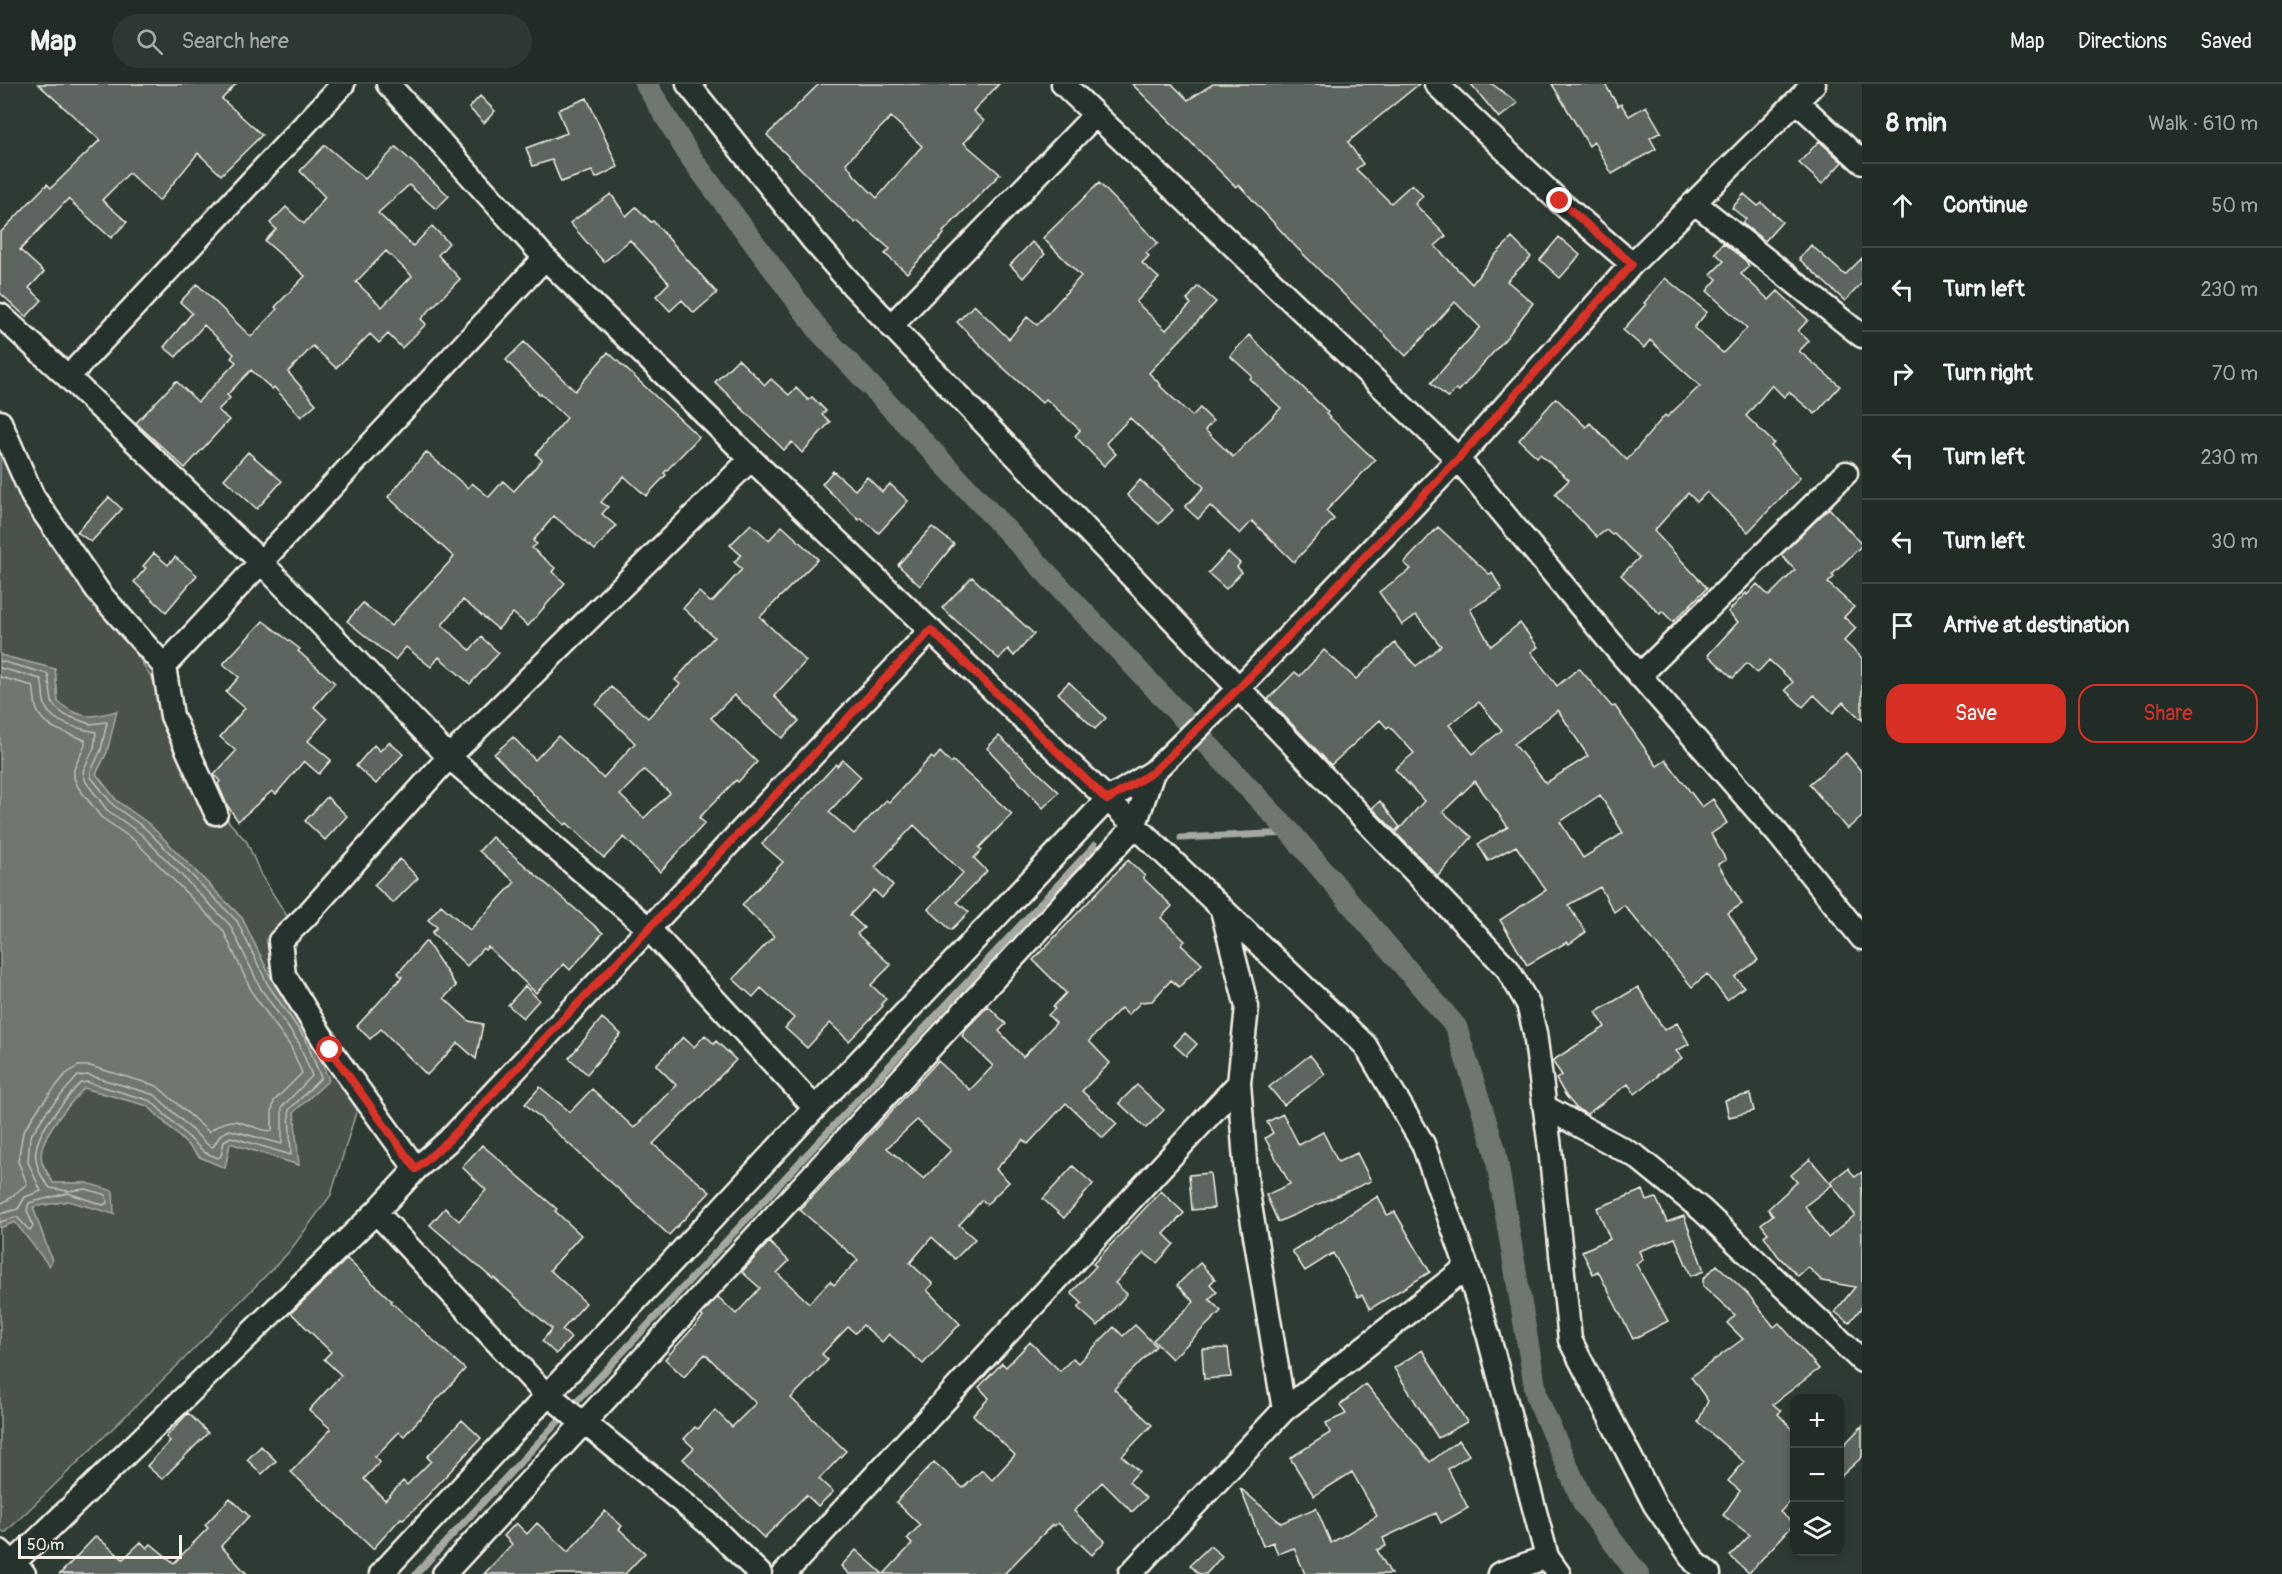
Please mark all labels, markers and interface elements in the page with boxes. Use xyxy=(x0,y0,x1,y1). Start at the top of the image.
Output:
search box xyxy=(112,14,532,68)
text: Map xyxy=(30,24,76,59)
icon: search xyxy=(133,25,166,58)
text: Search here xyxy=(181,27,289,55)
text: Map xyxy=(2010,28,2045,55)
text: Directions xyxy=(2078,28,2167,55)
text: Saved xyxy=(2200,28,2252,55)
text: 8 min xyxy=(1886,107,1947,139)
text: Walk · 610 m xyxy=(2148,111,2258,136)
route end xyxy=(1546,187,1572,213)
icon: ahead xyxy=(1886,189,1919,222)
text: Continue xyxy=(1943,191,2027,219)
text: 50 m xyxy=(2211,193,2258,218)
icon: left xyxy=(1886,273,1919,306)
text: Turn left xyxy=(1943,275,2025,303)
text: 230 m xyxy=(2201,277,2258,302)
icon: right xyxy=(1886,357,1919,390)
text: Turn right xyxy=(1943,359,2033,387)
text: 70 m xyxy=(2212,361,2258,386)
icon: left xyxy=(1886,441,1919,474)
text: Turn left xyxy=(1943,443,2025,471)
text: 230 m xyxy=(2201,445,2258,470)
icon: left xyxy=(1886,525,1919,558)
text: Turn left xyxy=(1943,527,2025,555)
text: 30 m xyxy=(2211,529,2258,554)
icon: arrive xyxy=(1886,609,1919,642)
text: Arrive at destination xyxy=(1943,611,2129,639)
button: Save xyxy=(1886,684,2066,743)
button: Share xyxy=(2078,684,2258,743)
route start xyxy=(316,1036,342,1062)
map controls xyxy=(1790,1394,1844,1556)
button: + xyxy=(1790,1394,1844,1448)
button: − xyxy=(1790,1448,1844,1502)
button: layers xyxy=(1790,1502,1844,1556)
scale bar xyxy=(18,1532,182,1560)
text: 50 m xyxy=(27,1535,64,1555)

